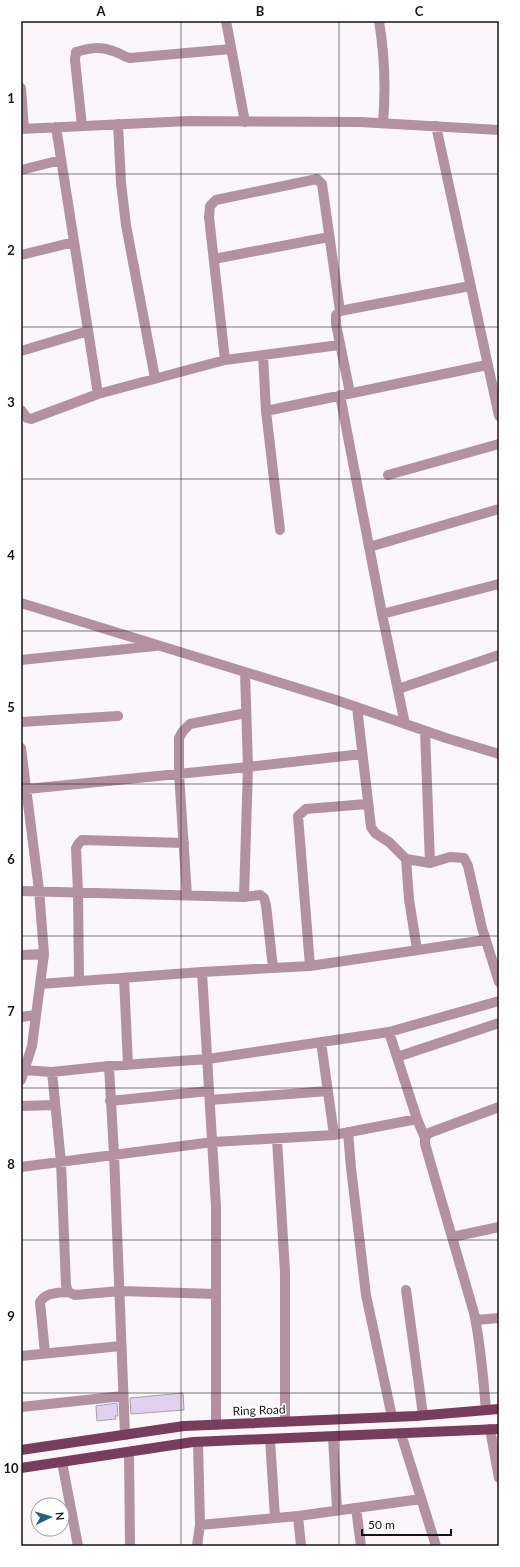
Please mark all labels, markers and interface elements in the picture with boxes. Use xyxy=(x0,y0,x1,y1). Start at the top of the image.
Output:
text: A xyxy=(95,3,106,19)
text: B xyxy=(256,3,265,19)
text: C xyxy=(415,3,424,19)
text: 1 xyxy=(7,90,15,106)
text: 2 xyxy=(7,242,15,258)
text: 3 xyxy=(7,394,15,410)
text: 4 xyxy=(7,547,15,563)
text: 5 xyxy=(7,699,15,715)
text: 6 xyxy=(7,851,15,867)
text: 7 xyxy=(7,1003,15,1019)
text: 8 xyxy=(7,1156,15,1172)
text: 9 xyxy=(7,1308,15,1324)
street label: Ring Road xyxy=(232,1402,286,1418)
text: 10 xyxy=(3,1460,19,1476)
north arrow xyxy=(30,1497,70,1537)
text: N xyxy=(54,1511,67,1521)
scale bar xyxy=(362,1511,451,1537)
text: 50 m xyxy=(368,1517,395,1532)

